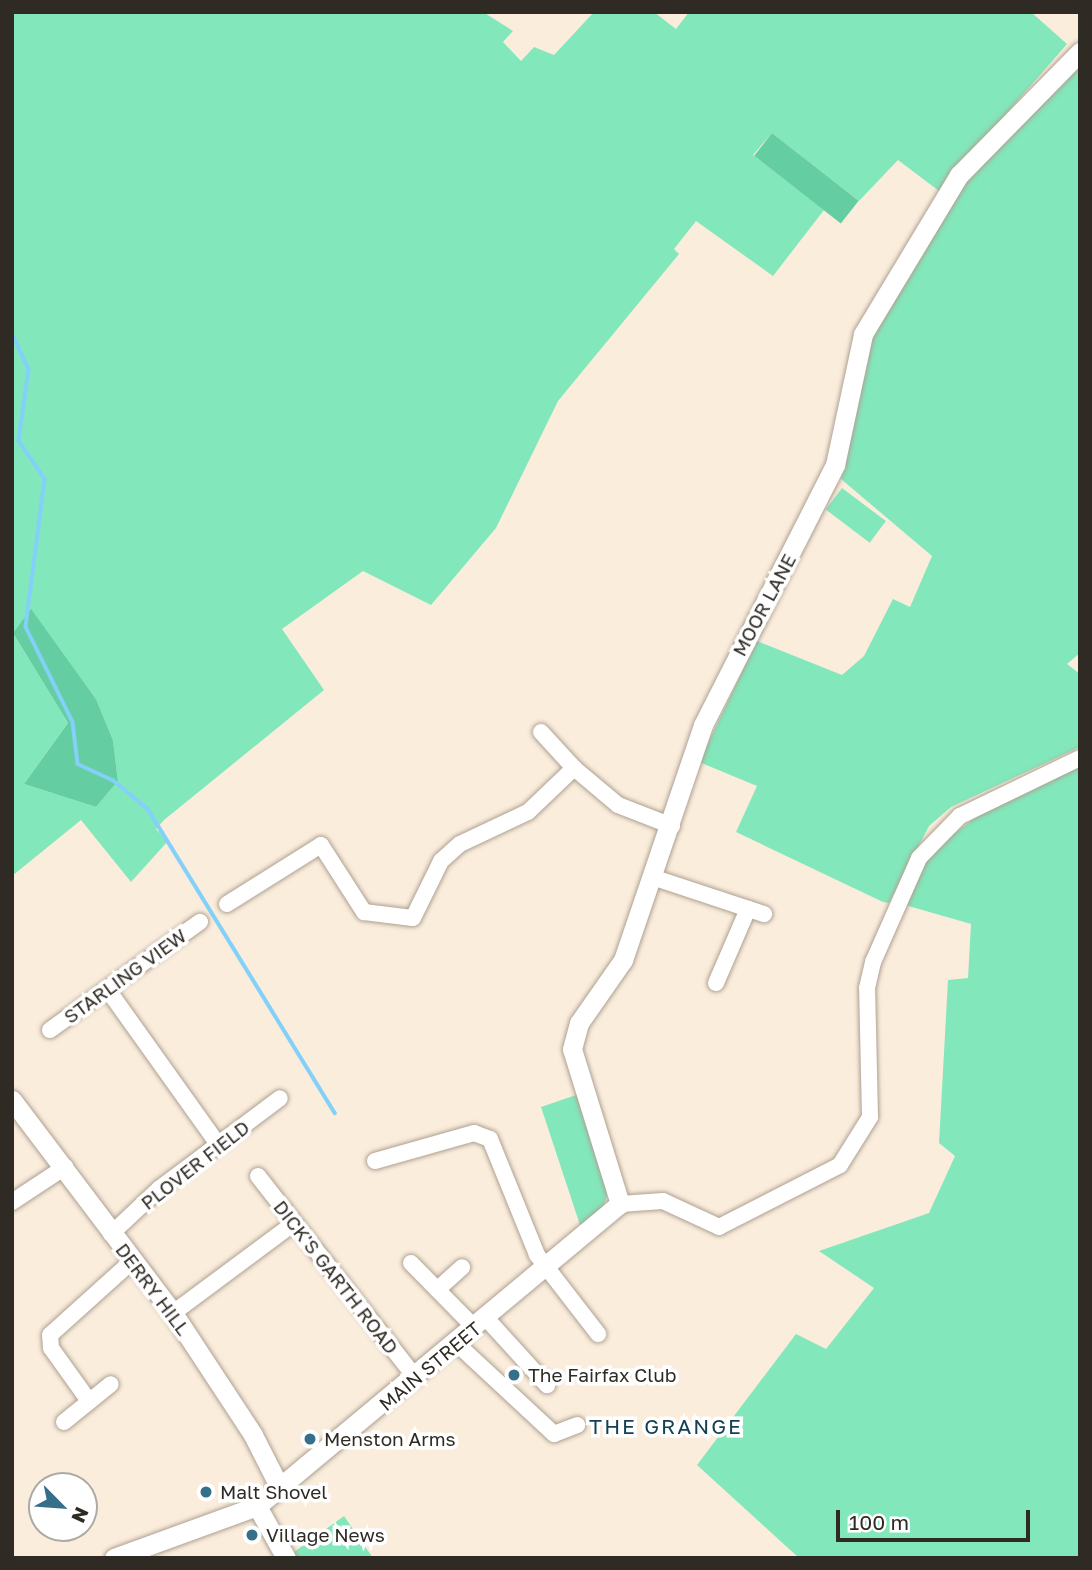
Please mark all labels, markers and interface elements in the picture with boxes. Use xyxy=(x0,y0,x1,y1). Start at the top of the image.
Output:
street label: MOOR LANE xyxy=(728,550,800,660)
street label: STARLING VIEW xyxy=(59,924,191,1028)
street label: PLOVER FIELD xyxy=(136,1116,254,1214)
street label: DICK'S GARTH ROAD xyxy=(269,1196,403,1358)
street label: DERRY HILL xyxy=(111,1239,195,1339)
street label: MAIN STREET xyxy=(374,1317,486,1415)
place label: The Fairfax Club xyxy=(528,1364,676,1386)
marker: The Fairfax Club xyxy=(506,1367,522,1383)
district label: THE GRANGE xyxy=(590,1413,742,1439)
place label: Menston Arms xyxy=(324,1428,456,1450)
marker: Menston Arms xyxy=(302,1431,318,1447)
north arrow xyxy=(28,1472,98,1542)
place label: Malt Shovel xyxy=(220,1481,327,1503)
marker: Malt Shovel xyxy=(198,1484,214,1500)
scale bar xyxy=(840,1496,1034,1540)
text: N xyxy=(67,1504,94,1527)
text: 100 m xyxy=(849,1509,909,1535)
place label: Village News xyxy=(266,1524,385,1546)
marker: Village News xyxy=(244,1527,260,1543)

